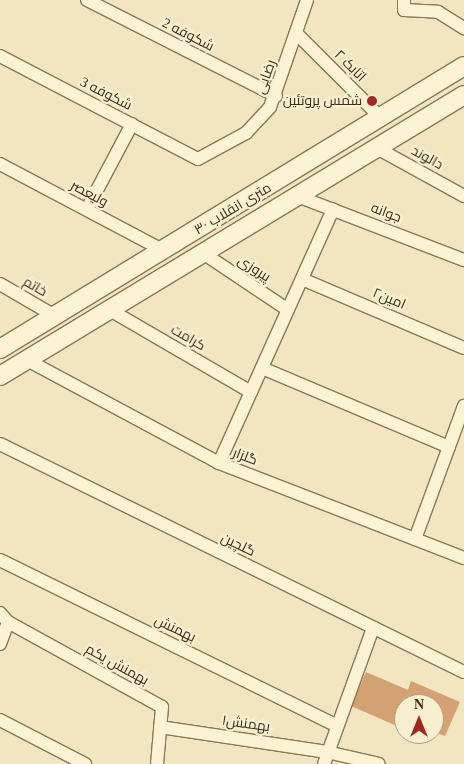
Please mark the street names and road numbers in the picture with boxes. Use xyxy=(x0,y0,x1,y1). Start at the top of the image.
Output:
street label: شکوفه 2 xyxy=(159,15,217,55)
street label: اتابک ۲ xyxy=(331,47,369,85)
street label: رضایی xyxy=(252,57,280,97)
street label: شکوفه 3 xyxy=(77,74,135,114)
street label: دالوند xyxy=(408,142,446,174)
street label: ولیعصر xyxy=(67,177,111,211)
street label: ۳۰ متری انقلاب xyxy=(192,179,274,239)
street label: جوانه xyxy=(368,200,404,226)
street label: پیروزی xyxy=(234,252,274,286)
street label: خاتم xyxy=(20,274,50,300)
street label: امین۲ xyxy=(370,285,408,313)
street label: کرامت xyxy=(168,321,208,355)
street label: گلزار xyxy=(230,445,260,469)
street label: گلچین xyxy=(218,530,258,560)
street label: بهمنش xyxy=(152,612,198,646)
street label: بهمنش یکم xyxy=(82,641,152,689)
street label: بهمنش۱ xyxy=(221,712,271,736)

